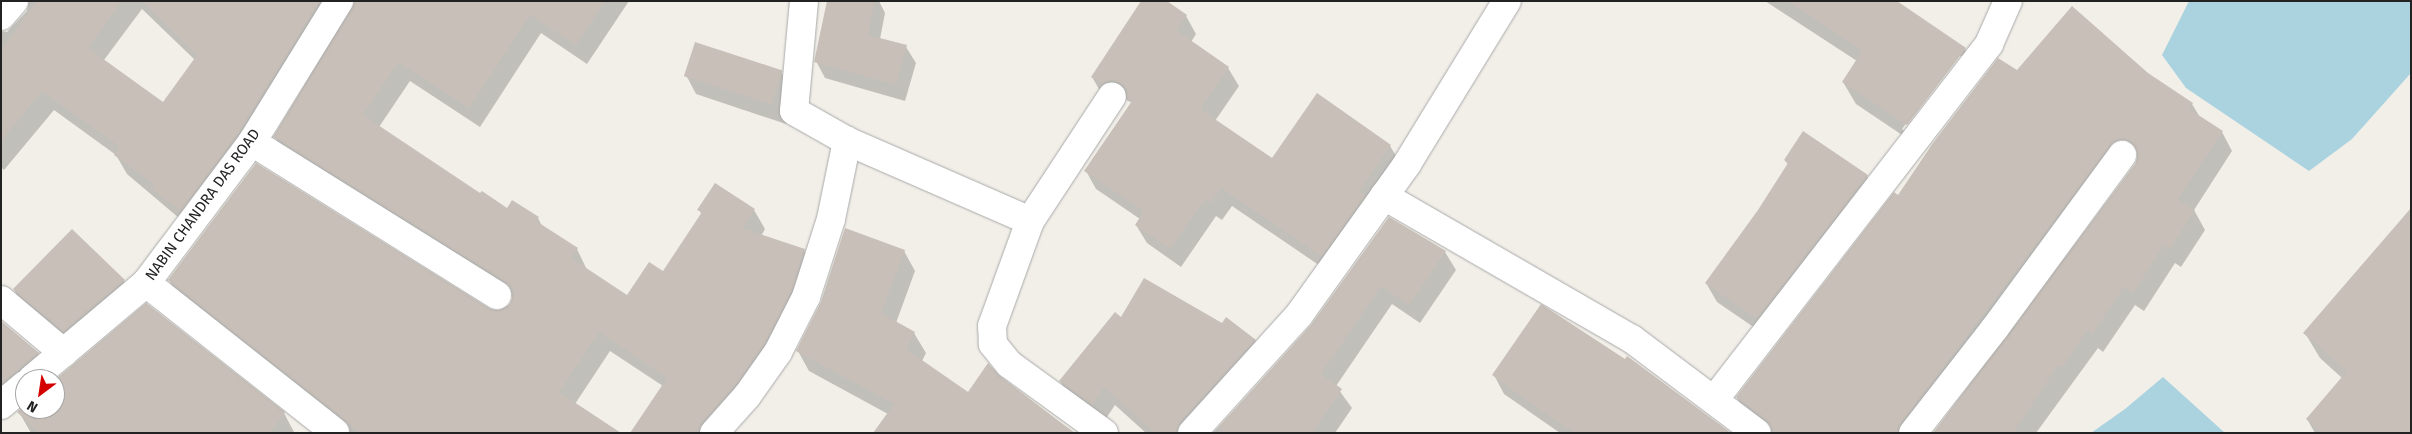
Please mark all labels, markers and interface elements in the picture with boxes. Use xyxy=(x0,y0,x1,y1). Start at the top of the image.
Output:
street label: NABIN CHANDRA DAS ROAD xyxy=(142,126,264,284)
north arrow xyxy=(15,369,65,419)
text: N xyxy=(24,397,41,416)

